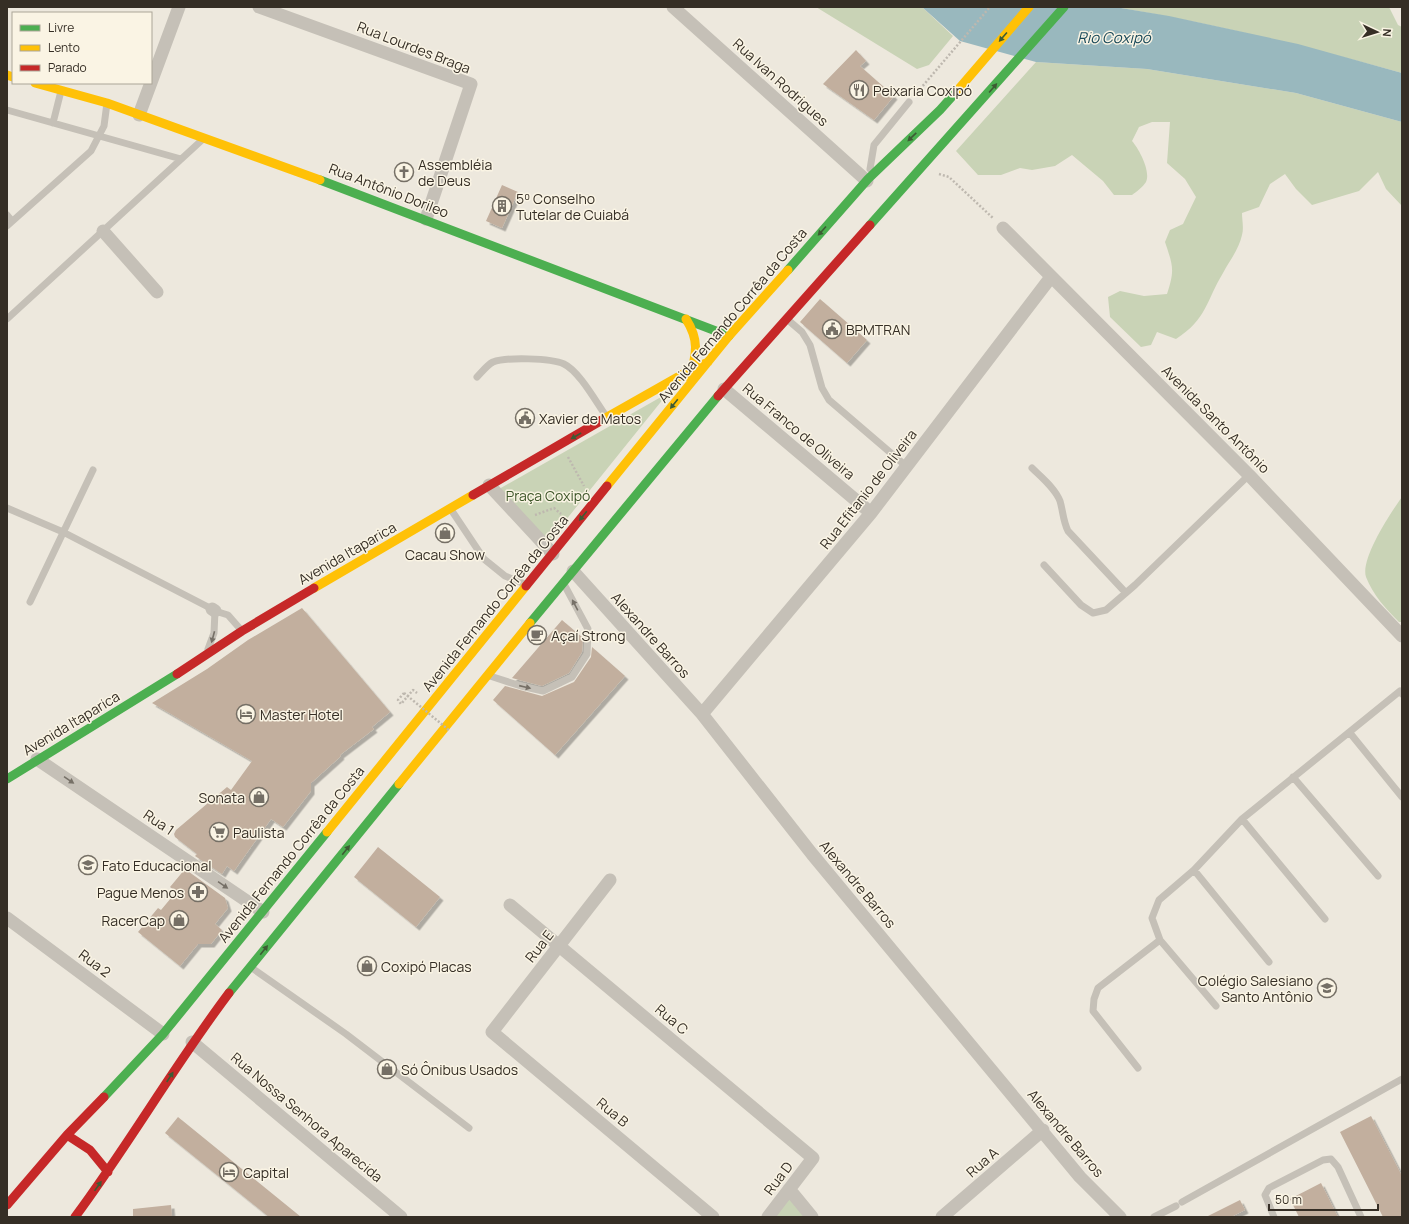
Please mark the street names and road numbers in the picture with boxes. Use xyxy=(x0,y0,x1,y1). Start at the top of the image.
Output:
street label: Rua Lourdes Braga xyxy=(354,17,474,77)
street label: Rua Ivan Rodrigues xyxy=(729,34,833,130)
street label: Rua Antônio Dorileo xyxy=(326,158,452,222)
street label: Avenida Fernando Corrêa da Costa xyxy=(653,224,811,406)
street label: Avenida Santo Antônio xyxy=(1158,361,1274,477)
street label: Rua Franco de Oliveira xyxy=(739,378,859,484)
street label: Rua Efitanio de Oliveira xyxy=(815,425,921,553)
street label: Avenida Fernando Corrêa da Costa xyxy=(418,511,572,695)
street label: Avenida Itaparica xyxy=(295,517,399,589)
street label: Alexandre Barros xyxy=(607,588,695,682)
street label: Avenida Itaparica xyxy=(19,687,123,759)
street label: Avenida Fernando Corrêa da Costa xyxy=(214,762,368,946)
street label: Rua 1 xyxy=(140,805,178,839)
street label: Alexandre Barros xyxy=(816,836,900,932)
street label: Rua E xyxy=(521,926,557,966)
street label: Rua 2 xyxy=(75,945,115,981)
street label: Rua C xyxy=(651,1000,693,1038)
street label: Rua Nossa Senhora Aparecida xyxy=(227,1048,387,1186)
street label: Alexandre Barros xyxy=(1024,1085,1108,1181)
street label: Rua B xyxy=(593,1093,633,1131)
street label: Rua A xyxy=(962,1143,1002,1181)
street label: Rua D xyxy=(759,1157,797,1199)

